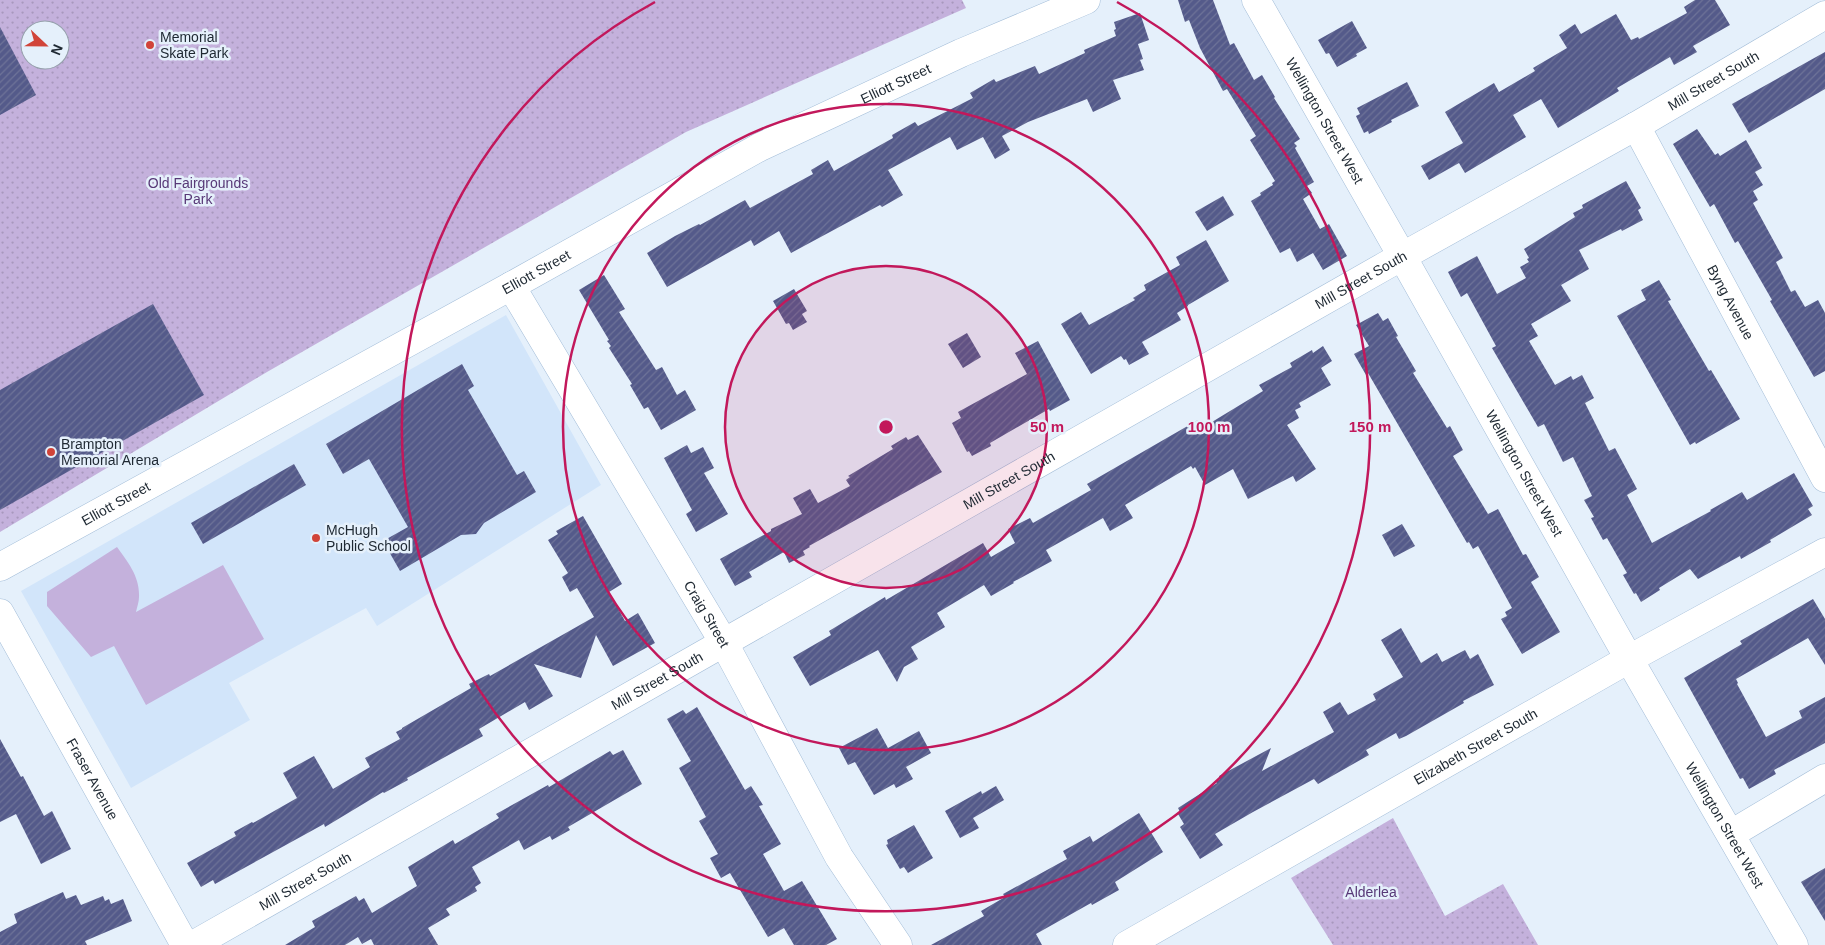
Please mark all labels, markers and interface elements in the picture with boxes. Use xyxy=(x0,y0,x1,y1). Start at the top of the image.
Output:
north arrow xyxy=(20,20,70,70)
place label: Memorial Skate Park xyxy=(160,29,229,61)
marker: Memorial Skate Park xyxy=(144,39,156,51)
text: N xyxy=(48,42,66,58)
street label: Mill Street South xyxy=(1665,48,1762,113)
street label: Wellington Street West xyxy=(1283,55,1367,186)
street label: Elliott Street xyxy=(858,60,933,107)
park label: Old Fairgrounds Park xyxy=(148,175,248,207)
street label: Elliott Street xyxy=(499,246,573,297)
street label: Mill Street South xyxy=(1312,248,1410,312)
street label: Byng Avenue xyxy=(1704,262,1757,342)
street label: Wellington Street West xyxy=(1483,407,1566,539)
centre of rings xyxy=(877,418,895,436)
text: 50 m xyxy=(1030,418,1064,435)
text: 100 m xyxy=(1188,418,1230,435)
text: 150 m xyxy=(1349,418,1391,435)
place label: Brampton Memorial Arena xyxy=(61,436,159,468)
marker: Brampton Memorial Arena xyxy=(45,446,57,458)
street label: Mill Street South xyxy=(960,448,1058,513)
street label: Elliott Street xyxy=(79,478,153,529)
place label: McHugh Public School xyxy=(326,522,411,554)
marker: McHugh Public School xyxy=(310,532,322,544)
street label: Craig Street xyxy=(681,578,733,650)
street label: Mill Street South xyxy=(608,648,706,713)
street label: Elizabeth Street South xyxy=(1411,705,1540,788)
street label: Fraser Avenue xyxy=(63,735,122,823)
street label: Wellington Street West xyxy=(1682,760,1767,891)
street label: Mill Street South xyxy=(256,849,354,914)
park label: Alderlea xyxy=(1345,884,1397,900)

